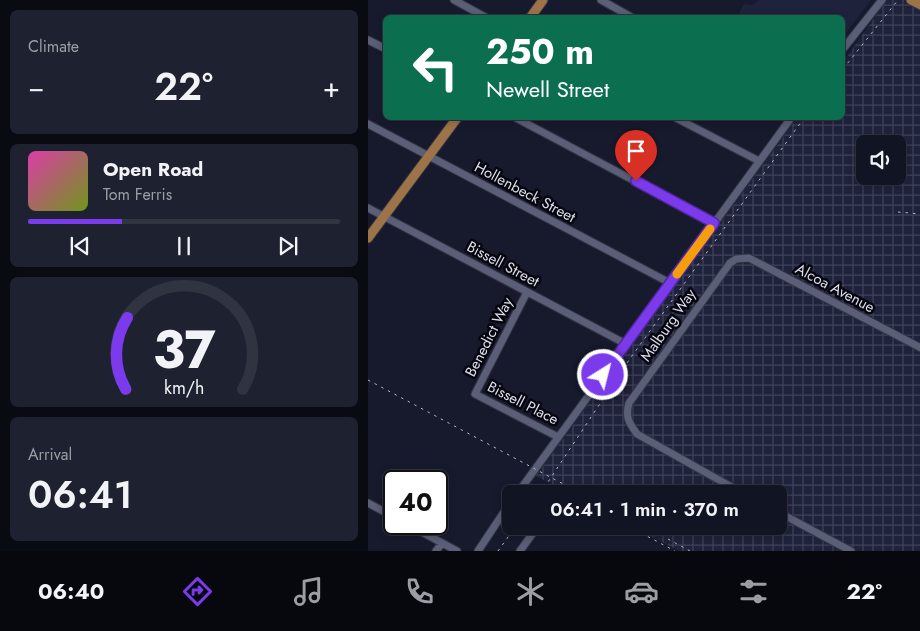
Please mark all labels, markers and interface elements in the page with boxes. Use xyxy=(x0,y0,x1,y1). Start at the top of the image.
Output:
text: 250 m xyxy=(486,27,594,77)
text: Climate xyxy=(28,35,79,58)
icon: left xyxy=(403,35,468,100)
text: 22° xyxy=(154,59,213,114)
text: − xyxy=(28,67,45,108)
text: + xyxy=(323,67,340,108)
text: Newell Street xyxy=(486,73,609,105)
pin xyxy=(615,130,657,181)
map controls xyxy=(856,135,906,185)
button: sound xyxy=(856,135,906,185)
icon: arrive xyxy=(622,137,650,165)
text: Open Road xyxy=(103,156,203,183)
street label: Hollenbeck Street xyxy=(470,156,580,228)
text: Tom Ferris xyxy=(103,183,172,206)
icon: previous xyxy=(66,232,94,260)
icon: pause xyxy=(170,232,198,260)
icon: next xyxy=(274,232,302,260)
street label: Bissell Street xyxy=(463,236,544,293)
street label: Alcoa Avenue xyxy=(791,258,879,318)
street label: Malburg Way xyxy=(635,284,701,366)
street label: Benedict Way xyxy=(460,293,519,381)
text: 37 xyxy=(153,312,216,388)
position arrow xyxy=(576,348,628,400)
text: km/h xyxy=(164,375,204,401)
street label: Bissell Place xyxy=(484,376,563,430)
text: Arrival xyxy=(28,443,72,466)
text: 06:41 xyxy=(28,467,133,522)
speed limit sign: 40 xyxy=(383,470,448,535)
text: 06:41 · 1 min · 370 m xyxy=(550,496,739,523)
icon: directions xyxy=(180,574,215,609)
icon: music xyxy=(291,574,326,609)
icon: phone xyxy=(402,574,437,609)
icon: climate xyxy=(513,574,548,609)
icon: car xyxy=(624,574,659,609)
icon: filters xyxy=(736,574,771,609)
text: 06:40 xyxy=(38,575,104,607)
text: 22° xyxy=(847,575,882,607)

